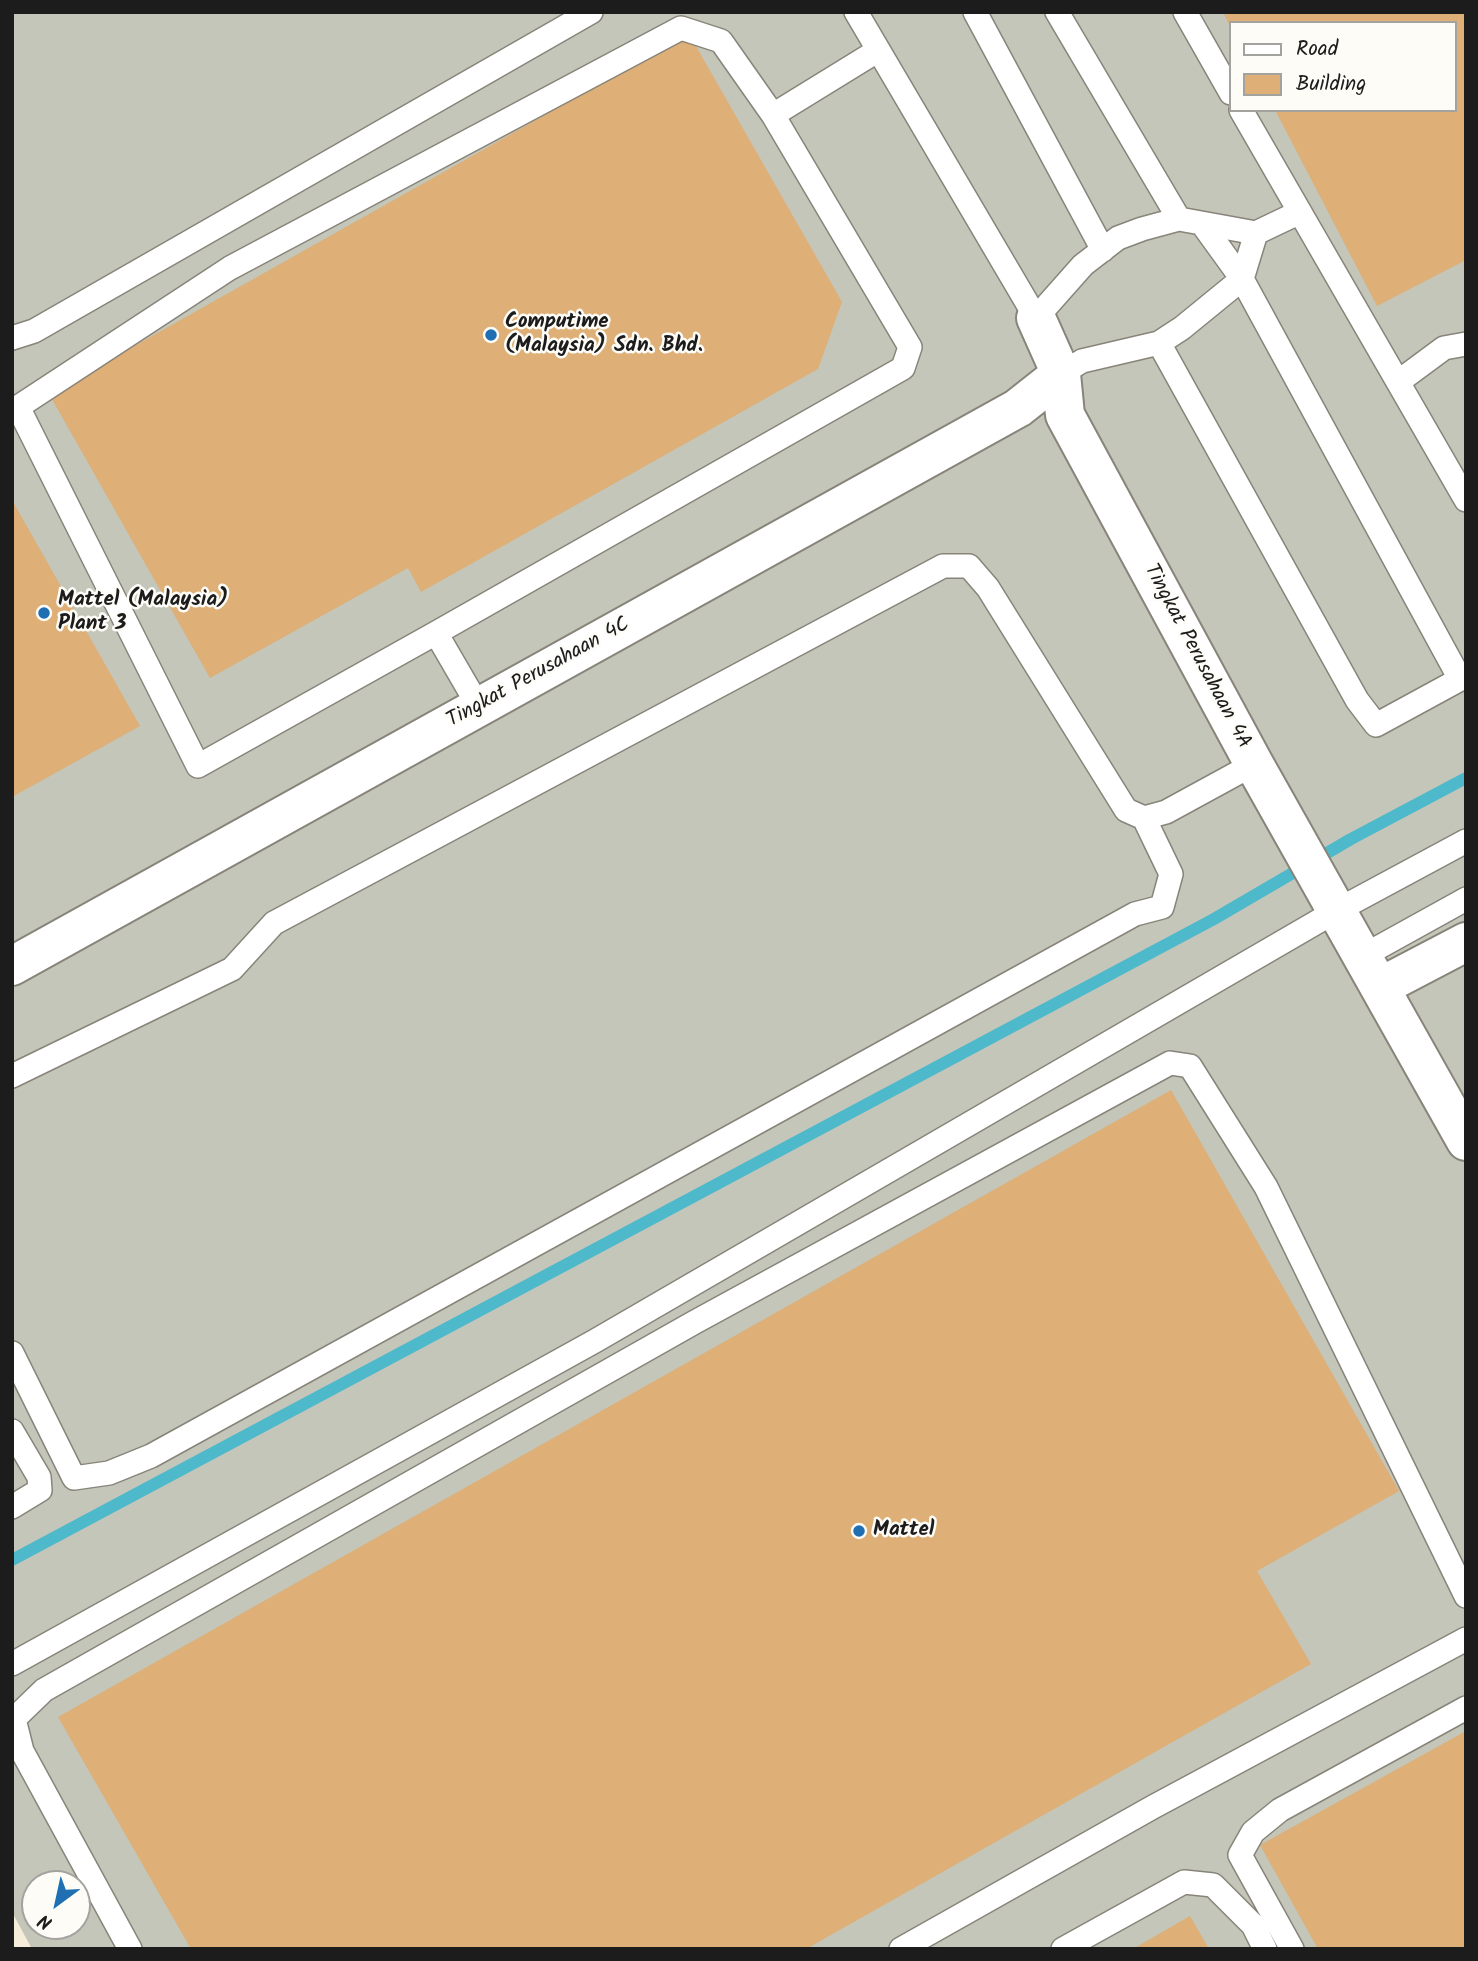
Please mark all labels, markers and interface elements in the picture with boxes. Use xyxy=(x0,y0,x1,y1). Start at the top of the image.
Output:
legend xyxy=(1230,21,1457,112)
text: Road xyxy=(1296,33,1338,66)
text: Building xyxy=(1296,68,1366,101)
place label: Computime (Malaysia) Sdn. Bhd. xyxy=(505,310,703,360)
marker: Computime (Malaysia) Sdn. Bhd. xyxy=(483,327,499,343)
street label: Tingkat Perusahaan 4A xyxy=(1137,560,1255,754)
place label: Mattel (Malaysia) Plant 3 xyxy=(58,588,228,638)
marker: Mattel (Malaysia) Plant 3 xyxy=(36,605,52,621)
street label: Tingkat Perusahaan 4C xyxy=(443,613,635,735)
place label: Mattel xyxy=(873,1518,934,1544)
marker: Mattel xyxy=(851,1523,867,1539)
north arrow xyxy=(21,1870,91,1940)
text: N xyxy=(32,1905,59,1937)

